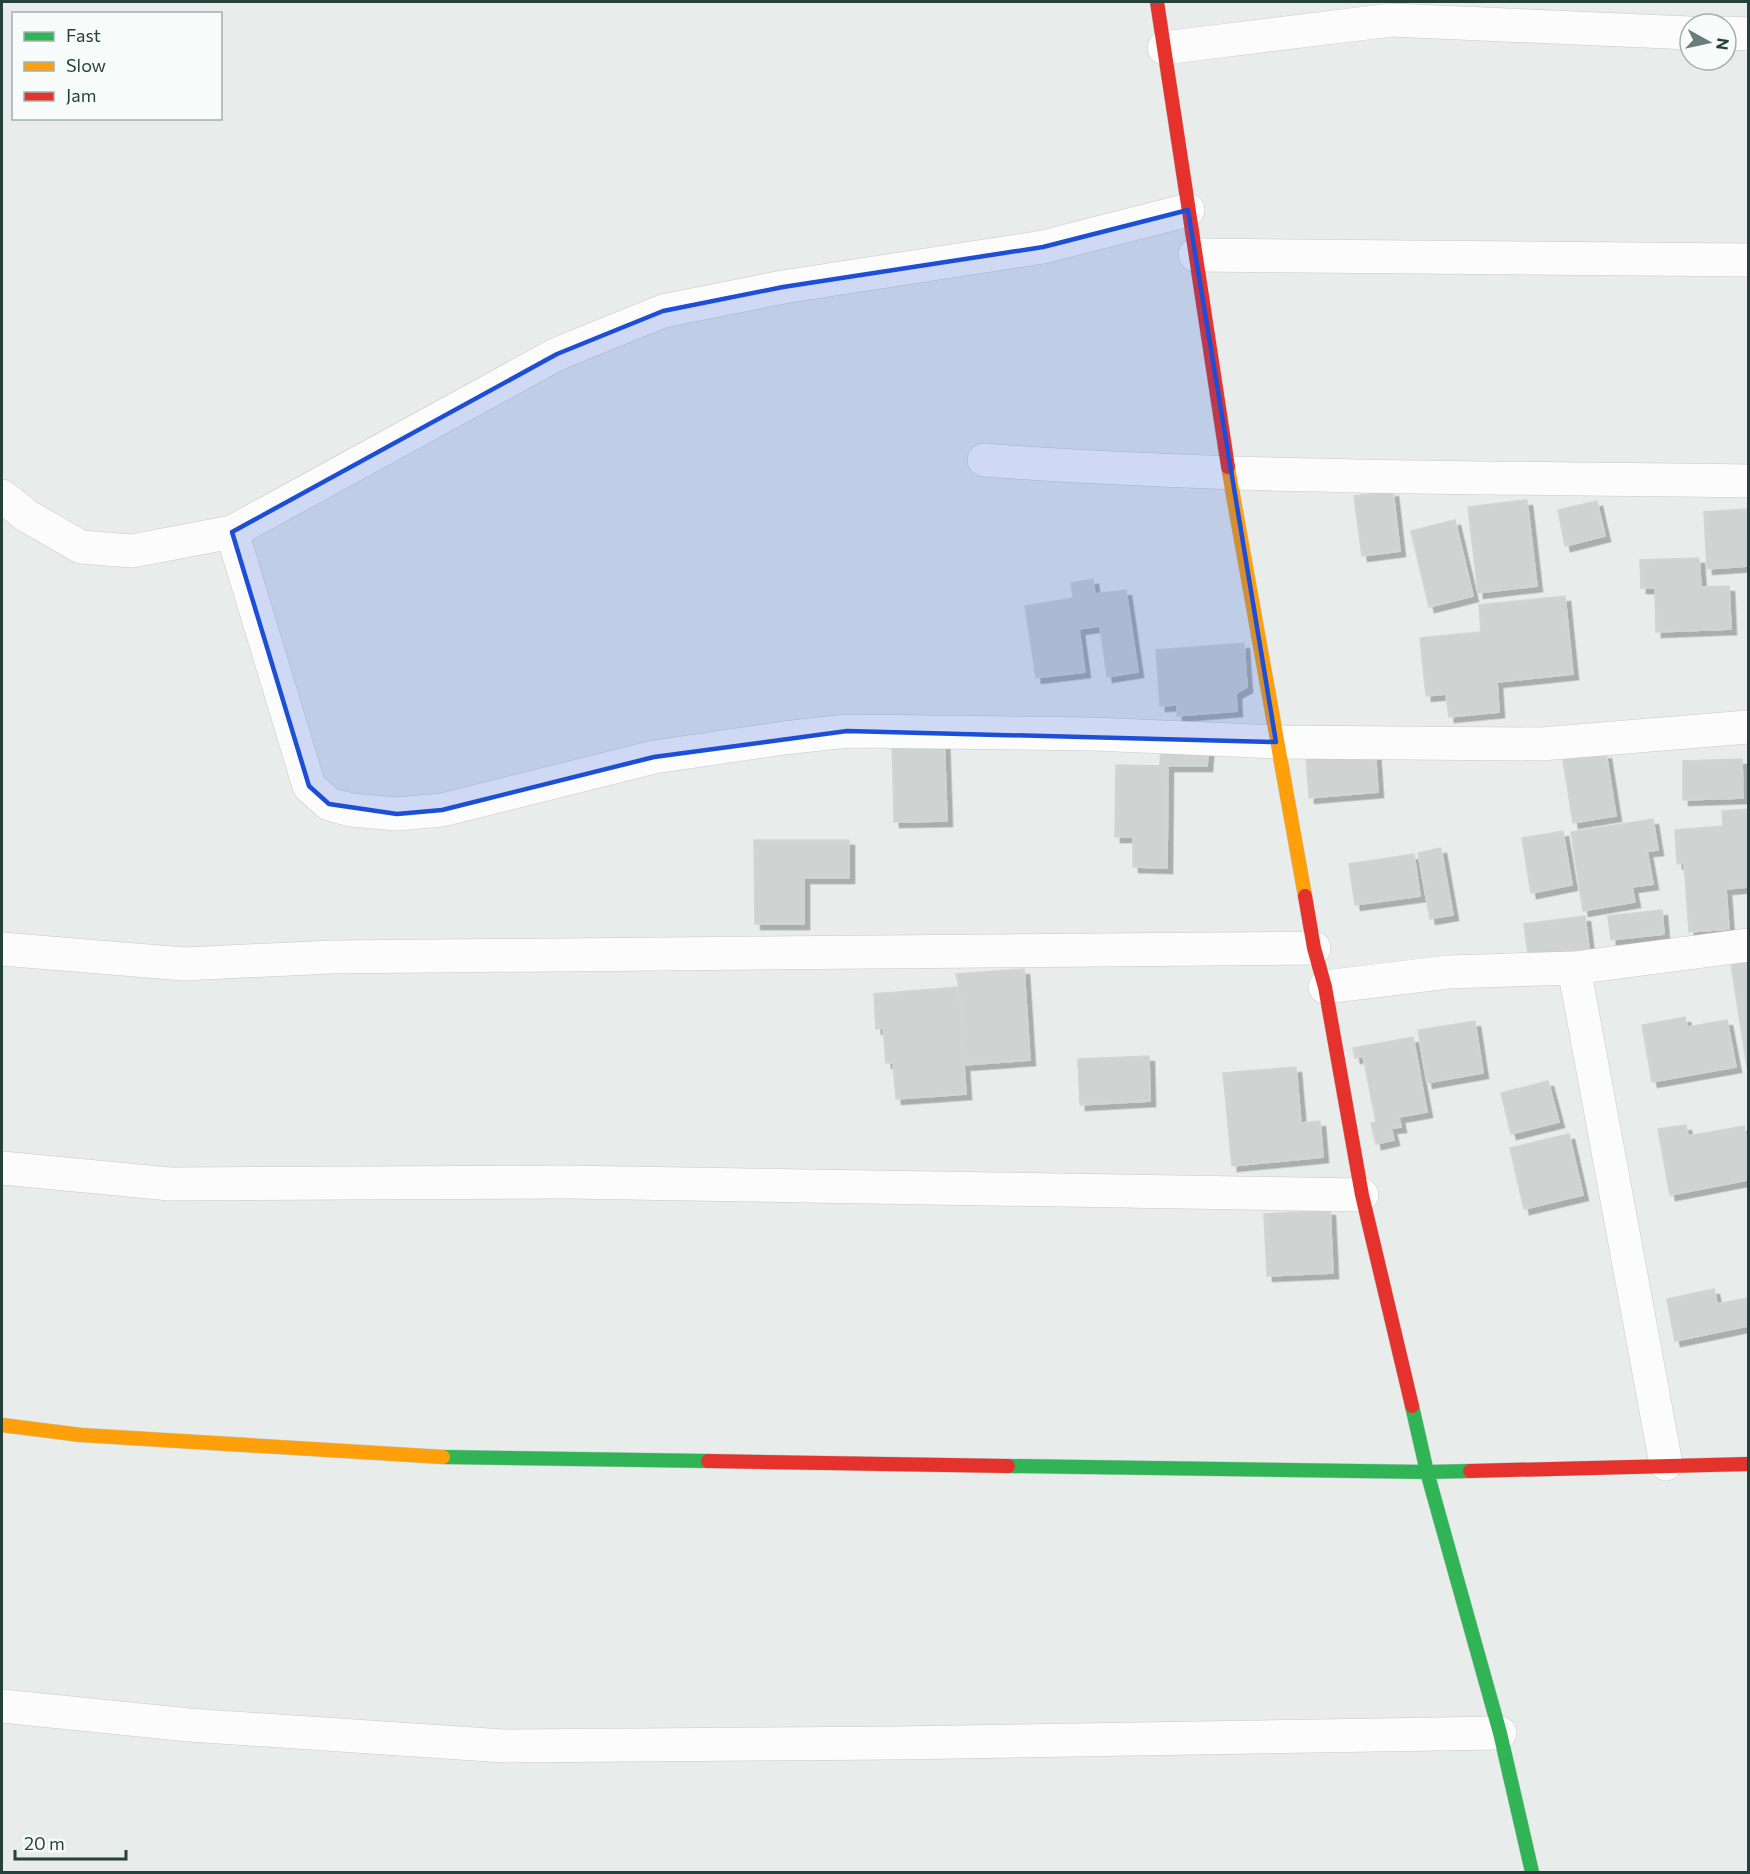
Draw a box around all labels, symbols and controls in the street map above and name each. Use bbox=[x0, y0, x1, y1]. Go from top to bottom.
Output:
legend bbox=[12, 12, 222, 120]
north arrow bbox=[1678, 12, 1738, 72]
text: Fast bbox=[66, 24, 101, 46]
text: N bbox=[1713, 37, 1734, 51]
text: Slow bbox=[66, 54, 106, 76]
text: Jam bbox=[66, 84, 96, 106]
scale bar bbox=[15, 1823, 126, 1861]
text: 20 m bbox=[24, 1832, 65, 1854]

